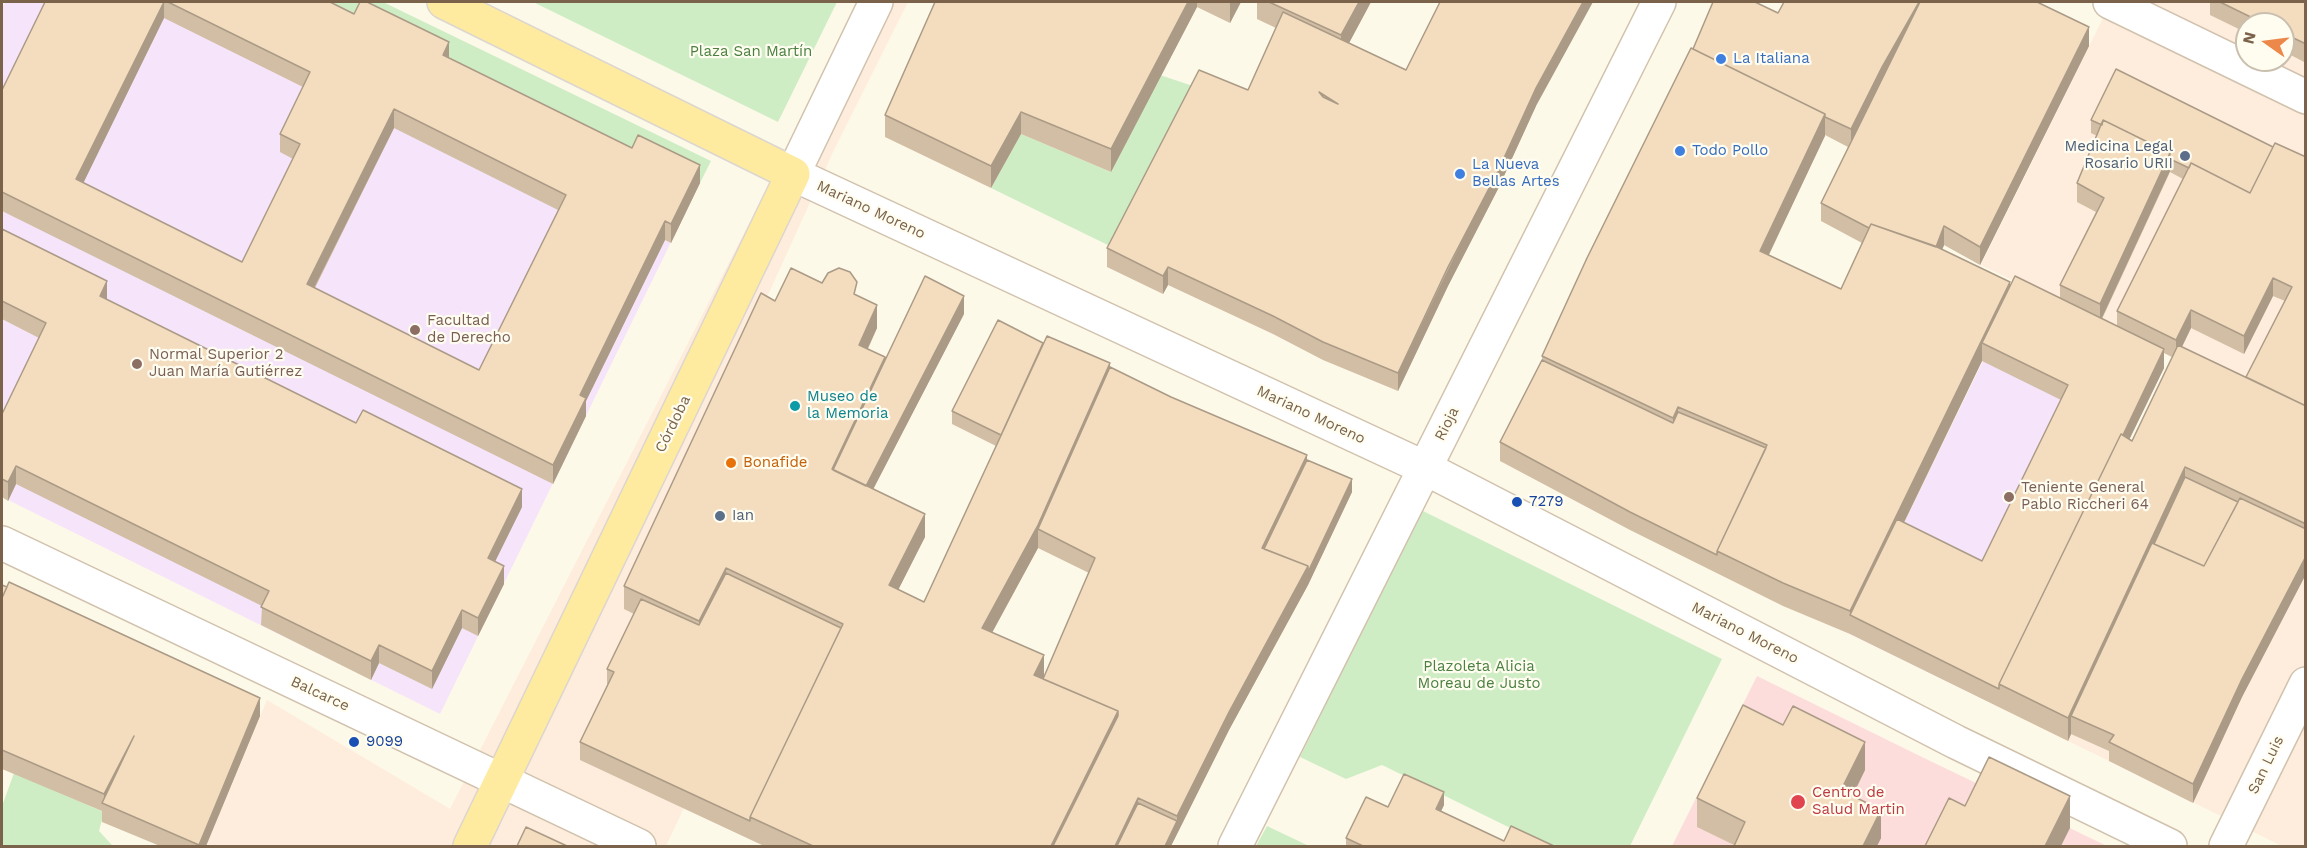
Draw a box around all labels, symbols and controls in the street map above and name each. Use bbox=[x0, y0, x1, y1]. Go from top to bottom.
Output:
north arrow bbox=[2235, 12, 2295, 72]
text: N bbox=[2238, 30, 2260, 46]
park label: Plaza San Martín bbox=[690, 43, 812, 61]
place label: La Italiana bbox=[1733, 50, 1810, 68]
marker: La Italiana bbox=[1714, 52, 1728, 66]
place label: Medicina Legal Rosario URII bbox=[2065, 138, 2173, 173]
place label: Todo Pollo bbox=[1692, 142, 1768, 160]
marker: Todo Pollo bbox=[1673, 144, 1687, 158]
marker: Medicina Legal Rosario URII bbox=[2178, 149, 2192, 163]
place label: La Nueva Bellas Artes bbox=[1472, 156, 1560, 191]
marker: La Nueva Bellas Artes bbox=[1453, 167, 1467, 181]
street label: Mariano Moreno bbox=[814, 177, 928, 243]
place label: Facultad de Derecho bbox=[427, 312, 511, 347]
marker: Facultad de Derecho bbox=[408, 323, 422, 337]
place label: Normal Superior 2 Juan María Gutiérrez bbox=[149, 346, 302, 381]
marker: Normal Superior 2 Juan María Gutiérrez bbox=[130, 357, 144, 371]
street label: Mariano Moreno bbox=[1254, 382, 1368, 448]
place label: Museo de la Memoria bbox=[807, 388, 888, 423]
street label: Córdoba bbox=[651, 392, 695, 456]
marker: Museo de la Memoria bbox=[788, 399, 802, 413]
street label: Rioja bbox=[1431, 404, 1463, 444]
place label: Bonafide bbox=[743, 454, 807, 472]
marker: Bonafide bbox=[724, 456, 738, 470]
place label: Teniente General Pablo Riccheri 64 bbox=[2021, 479, 2149, 514]
marker: Teniente General Pablo Riccheri 64 bbox=[2002, 490, 2016, 504]
place label: 7279 bbox=[1529, 493, 1564, 511]
marker: 7279 bbox=[1510, 495, 1524, 509]
place label: Ian bbox=[732, 507, 754, 525]
marker: Ian bbox=[713, 509, 727, 523]
street label: Mariano Moreno bbox=[1688, 598, 1802, 668]
park label: Plazoleta Alicia Moreau de Justo bbox=[1417, 658, 1541, 693]
street label: Balcarce bbox=[288, 673, 352, 715]
place label: 9099 bbox=[366, 733, 403, 751]
street label: San Luis bbox=[2244, 733, 2288, 797]
marker: 9099 bbox=[347, 735, 361, 749]
place label: Centro de Salud Martin bbox=[1812, 784, 1905, 819]
marker: Centro de Salud Martin bbox=[1789, 793, 1807, 811]

